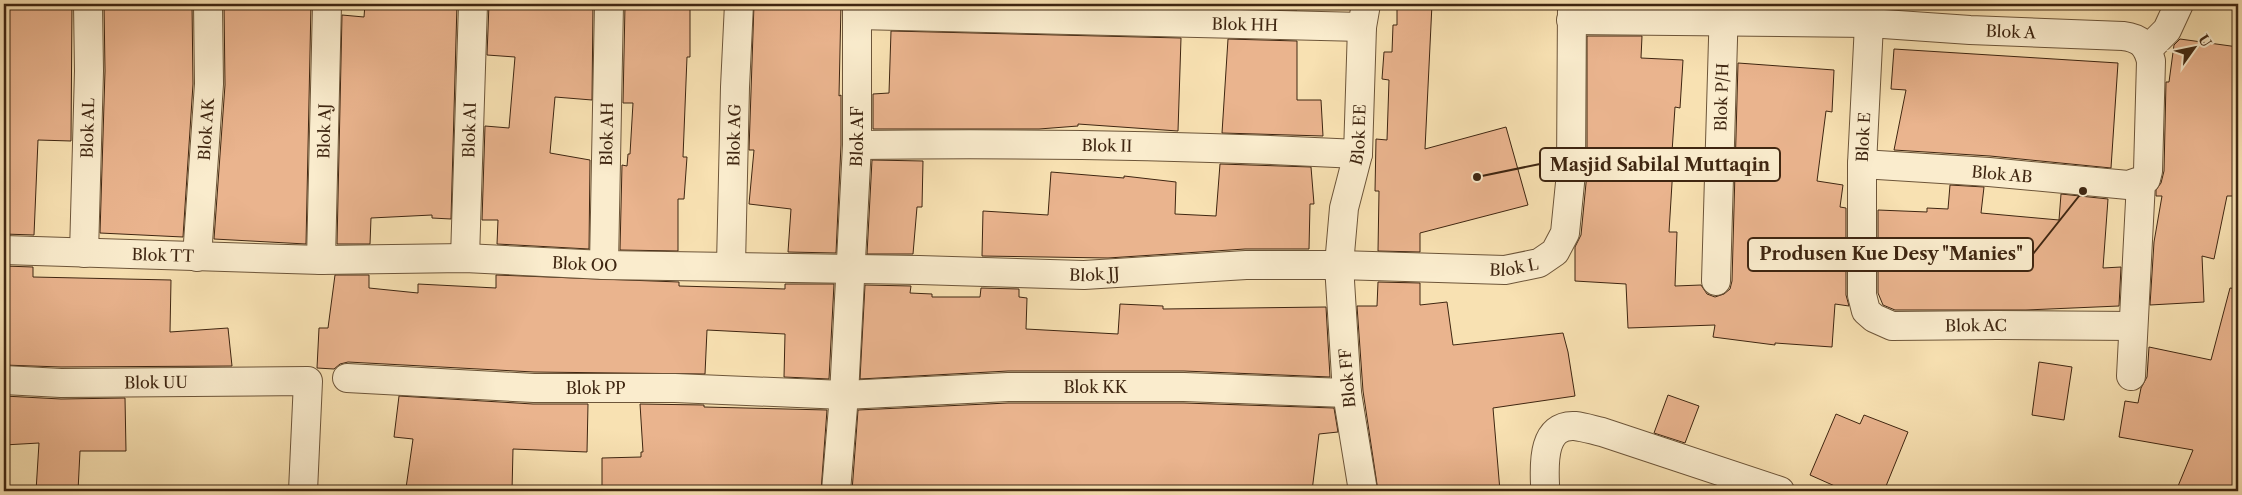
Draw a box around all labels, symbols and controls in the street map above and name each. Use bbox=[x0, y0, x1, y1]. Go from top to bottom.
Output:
street label: Blok HH bbox=[1212, 13, 1278, 35]
street label: Blok A bbox=[1985, 21, 2037, 43]
north arrow bbox=[2170, 22, 2220, 72]
text: U bbox=[2194, 31, 2216, 51]
street label: Blok P/H bbox=[1710, 63, 1732, 132]
street label: Blok AL bbox=[77, 97, 98, 159]
street label: Blok AK bbox=[194, 97, 218, 161]
street label: Blok AI bbox=[458, 102, 480, 158]
street label: Blok AH bbox=[596, 102, 617, 166]
street label: Blok AJ bbox=[313, 103, 335, 159]
street label: Blok AG bbox=[723, 103, 745, 166]
street label: Blok EE bbox=[1346, 104, 1370, 167]
street label: Blok AF bbox=[846, 106, 867, 167]
street label: Blok E bbox=[1852, 112, 1874, 162]
street label: Blok II bbox=[1081, 135, 1133, 156]
callout: Masjid Sabilal Muttaqin bbox=[1540, 148, 1780, 181]
text: Masjid Sabilal Muttaqin bbox=[1550, 154, 1771, 176]
street label: Blok AB bbox=[1971, 161, 2033, 187]
callout: Produsen Kue Desy "Manies" bbox=[1748, 238, 2033, 271]
text: Produsen Kue Desy "Manies" bbox=[1759, 243, 2023, 265]
street label: Blok TT bbox=[131, 244, 194, 266]
street label: Blok OO bbox=[551, 252, 618, 275]
street label: Blok L bbox=[1489, 253, 1541, 280]
street label: Blok JJ bbox=[1069, 263, 1121, 285]
street label: Blok AC bbox=[1945, 315, 2007, 335]
street label: Blok FF bbox=[1334, 347, 1360, 409]
street label: Blok UU bbox=[124, 372, 188, 392]
street label: Blok KK bbox=[1064, 377, 1128, 397]
street label: Blok PP bbox=[566, 378, 626, 398]

